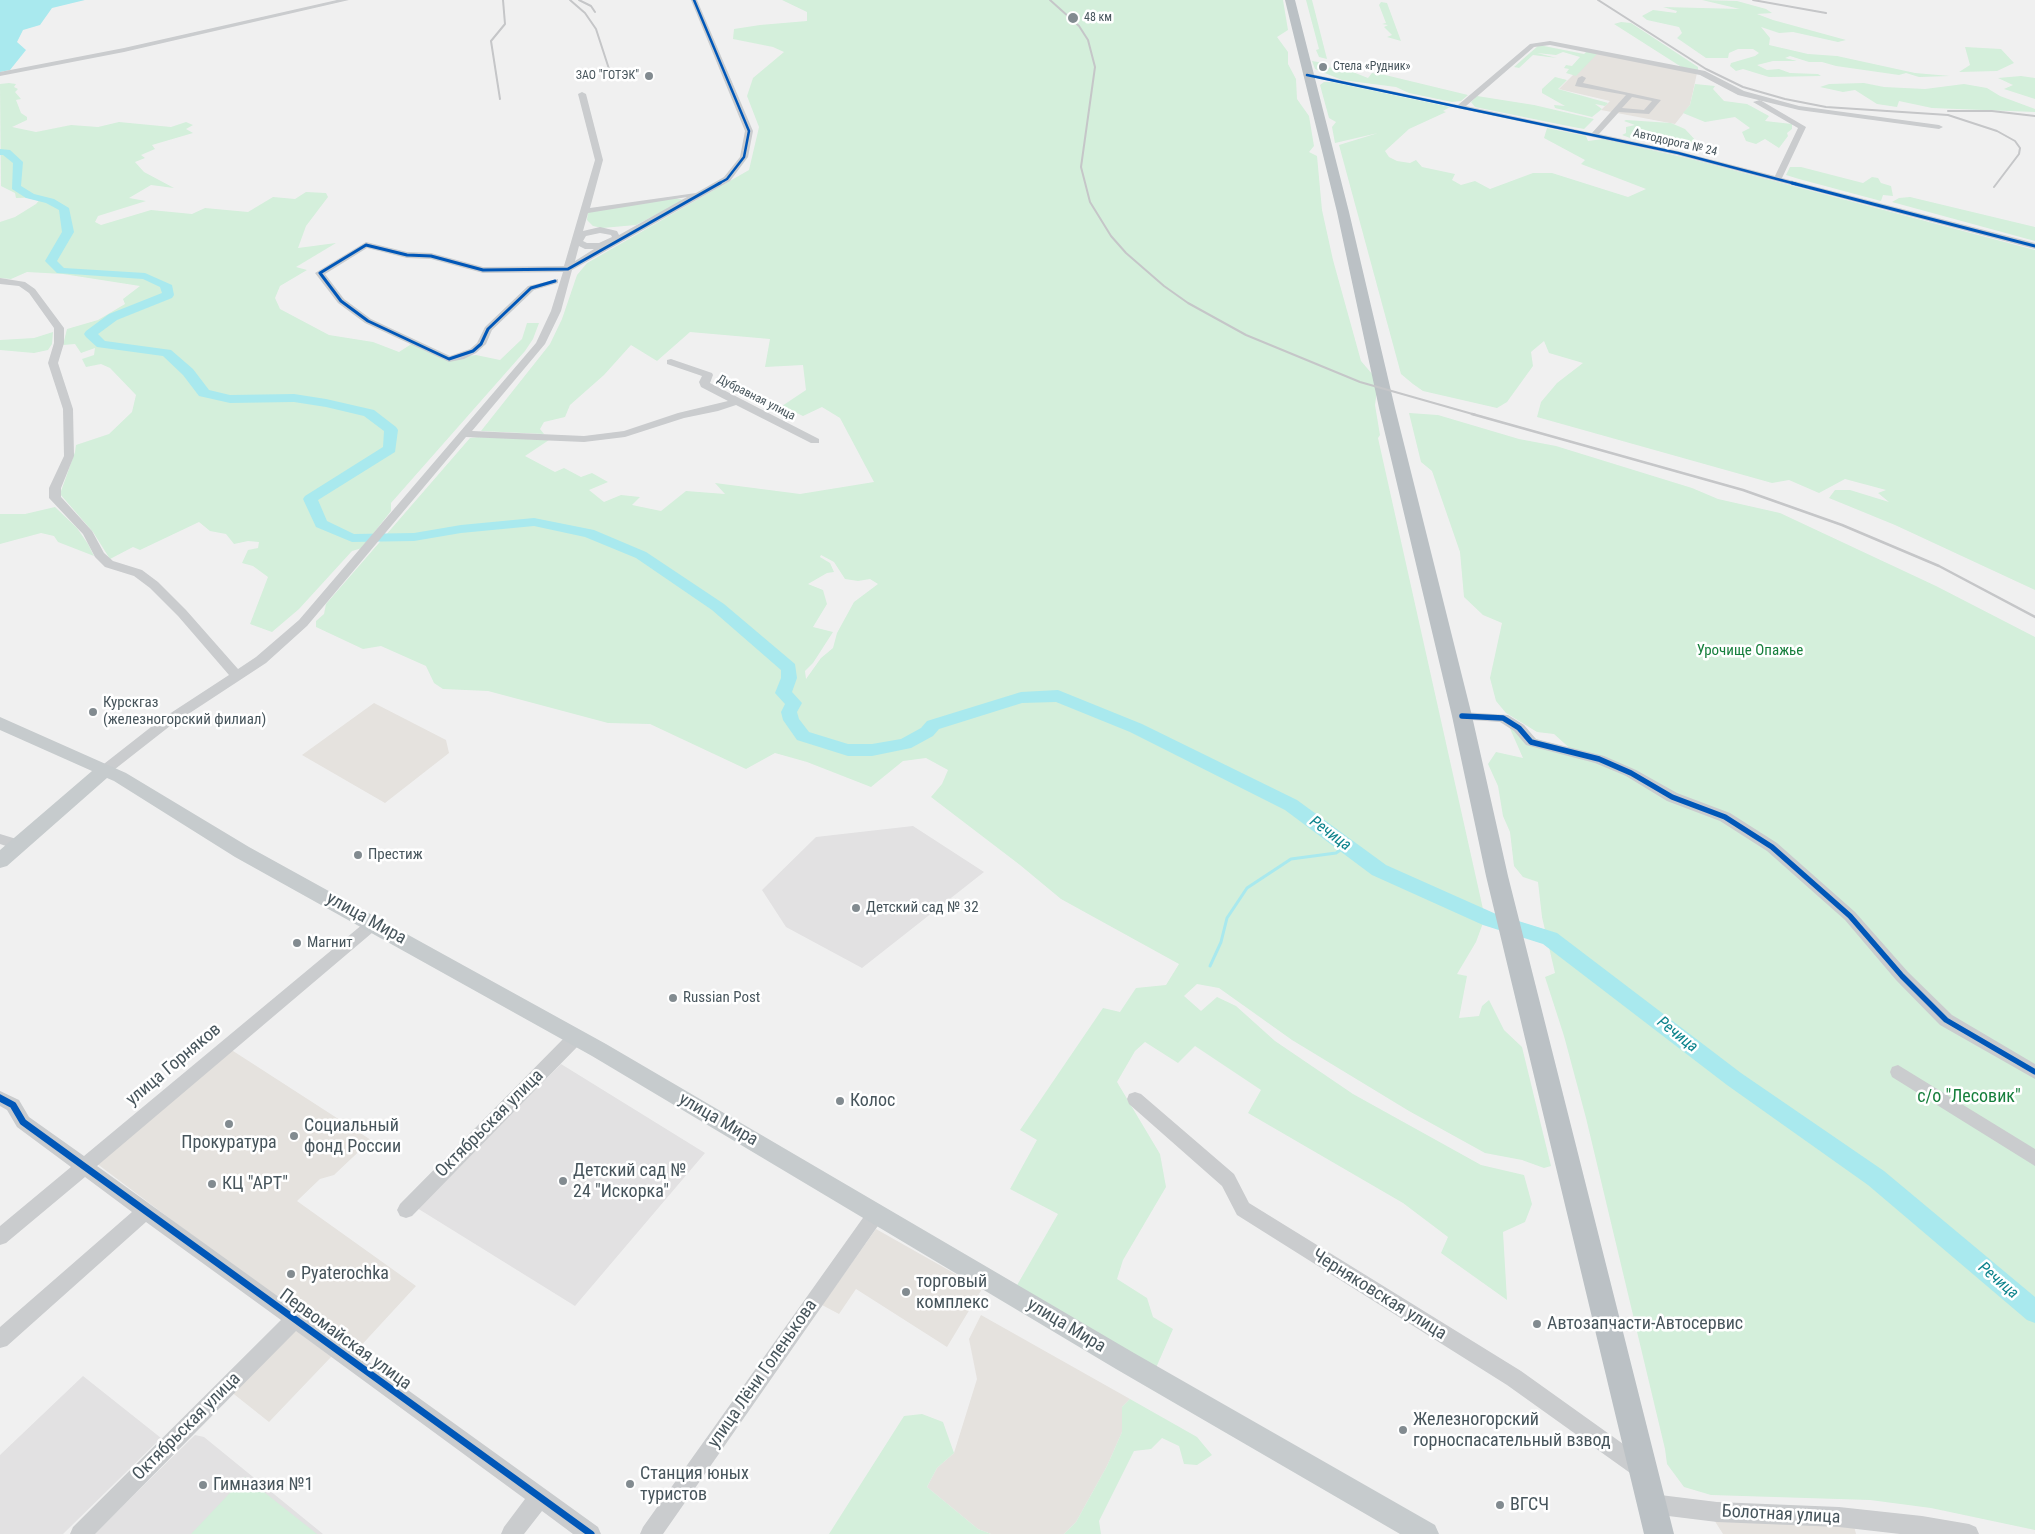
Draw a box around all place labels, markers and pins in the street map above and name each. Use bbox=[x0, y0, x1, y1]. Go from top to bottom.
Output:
marker: 48 км bbox=[1066, 11, 1080, 25]
place label: 48 км bbox=[1084, 11, 1112, 25]
place label: Стела «Рудник» bbox=[1333, 60, 1411, 74]
marker: Стела «Рудник» bbox=[1317, 61, 1329, 73]
place label: ЗАО "ГОТЭК" bbox=[576, 69, 639, 83]
marker: ЗАО "ГОТЭК" bbox=[643, 70, 655, 82]
place label: Курскгаз (железногорский филиал) bbox=[103, 694, 266, 729]
marker: Курскгаз (железногорский филиал) bbox=[87, 706, 99, 718]
place label: Престиж bbox=[368, 846, 423, 864]
marker: Престиж bbox=[352, 849, 364, 861]
place label: Детский сад № 32 bbox=[866, 899, 979, 917]
marker: Детский сад № 32 bbox=[850, 902, 862, 914]
place label: Магнит bbox=[307, 934, 353, 952]
marker: Магнит bbox=[291, 937, 303, 949]
place label: Russian Post bbox=[683, 989, 760, 1007]
marker: Russian Post bbox=[667, 992, 679, 1004]
place label: Колос bbox=[850, 1090, 895, 1112]
marker: Колос bbox=[834, 1095, 846, 1107]
place label: Социальный фонд России bbox=[304, 1115, 401, 1158]
marker: Прокуратура bbox=[223, 1118, 235, 1130]
marker: Социальный фонд России bbox=[288, 1130, 300, 1142]
place label: Прокуратура bbox=[181, 1132, 277, 1154]
place label: Детский сад № 24 "Искорка" bbox=[573, 1160, 686, 1202]
place label: КЦ "АРТ" bbox=[222, 1173, 288, 1195]
marker: Детский сад № 24 "Искорка" bbox=[557, 1175, 569, 1187]
marker: КЦ "АРТ" bbox=[206, 1178, 218, 1190]
place label: Pyaterochka bbox=[301, 1263, 389, 1285]
marker: Pyaterochka bbox=[285, 1268, 297, 1280]
place label: торговый комплекс bbox=[916, 1271, 989, 1314]
marker: торговый комплекс bbox=[900, 1286, 912, 1298]
place label: Автозапчасти-Автосервис bbox=[1547, 1313, 1743, 1335]
marker: Автозапчасти-Автосервис bbox=[1531, 1318, 1543, 1330]
place label: Железногорский горноспасательный взвод bbox=[1413, 1409, 1611, 1452]
marker: Железногорский горноспасательный взвод bbox=[1397, 1424, 1409, 1436]
place label: Станция юных туристов bbox=[640, 1463, 749, 1506]
place label: Гимназия №1 bbox=[213, 1474, 313, 1496]
marker: Станция юных туристов bbox=[624, 1478, 636, 1490]
marker: Гимназия №1 bbox=[197, 1479, 209, 1491]
place label: ВГСЧ bbox=[1510, 1494, 1549, 1516]
marker: ВГСЧ bbox=[1494, 1499, 1506, 1511]

